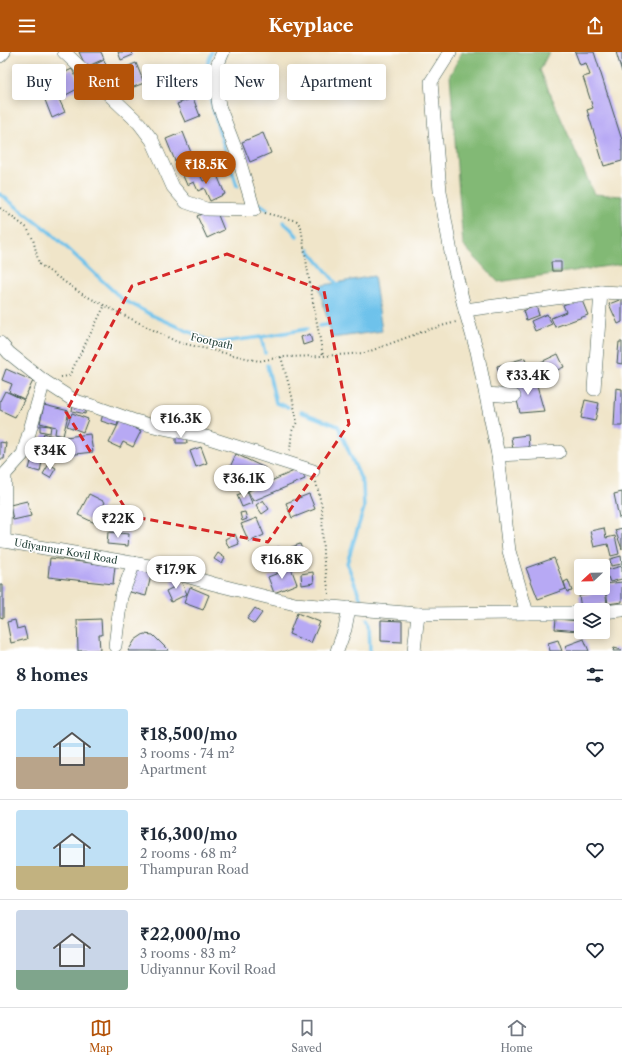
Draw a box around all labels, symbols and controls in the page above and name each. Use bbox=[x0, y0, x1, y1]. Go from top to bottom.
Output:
icon: menu bbox=[16, 15, 38, 37]
text: Keyplace bbox=[269, 15, 353, 37]
icon: share bbox=[584, 15, 606, 37]
chip: Buy bbox=[12, 64, 66, 100]
chip: Rent bbox=[74, 64, 134, 100]
chip: Filters bbox=[142, 64, 212, 100]
chip: New bbox=[220, 64, 279, 100]
chip: Apartment bbox=[287, 64, 386, 100]
pin: ₹18.5K bbox=[173, 151, 239, 185]
text: ₹18.5K bbox=[185, 156, 227, 172]
street label: Footpath bbox=[189, 330, 235, 353]
pin: ₹33.4K bbox=[495, 362, 561, 396]
text: ₹33.4K bbox=[506, 367, 550, 383]
pin: ₹16.3K bbox=[148, 405, 214, 439]
text: ₹16.3K bbox=[160, 410, 202, 426]
pin: ₹34K bbox=[26, 437, 74, 471]
text: ₹34K bbox=[34, 442, 66, 458]
pin: ₹36.1K bbox=[211, 465, 277, 499]
text: ₹36.1K bbox=[223, 470, 265, 486]
pin: ₹22K bbox=[94, 505, 142, 539]
text: ₹22K bbox=[101, 510, 135, 526]
street label: Udiyannur Kovil Road bbox=[13, 536, 119, 567]
pin: ₹16.8K bbox=[249, 546, 315, 580]
text: ₹16.8K bbox=[260, 551, 304, 567]
pin: ₹17.9K bbox=[143, 556, 209, 590]
north arrow bbox=[574, 559, 610, 595]
map controls bbox=[574, 559, 610, 639]
text: ₹17.9K bbox=[156, 561, 196, 577]
button: layers bbox=[574, 603, 610, 639]
icon: filters bbox=[584, 664, 606, 686]
text: 8 homes bbox=[16, 665, 88, 685]
text: ₹18,500/mo bbox=[140, 724, 237, 744]
icon: home bbox=[48, 725, 96, 773]
icon: heart bbox=[584, 738, 606, 760]
text: 3 rooms · 74 m² bbox=[140, 745, 235, 761]
text: Apartment bbox=[140, 761, 207, 777]
text: ₹16,300/mo bbox=[140, 824, 237, 844]
icon: home bbox=[48, 826, 96, 874]
icon: heart bbox=[584, 839, 606, 861]
text: 2 rooms · 68 m² bbox=[140, 845, 237, 861]
text: Thampuran Road bbox=[140, 861, 249, 877]
text: ₹22,000/mo bbox=[140, 924, 241, 944]
icon: home bbox=[48, 926, 96, 974]
icon: heart bbox=[584, 939, 606, 961]
text: 3 rooms · 83 m² bbox=[140, 945, 236, 961]
text: Udiyannur Kovil Road bbox=[140, 961, 276, 977]
tab: Map bbox=[89, 1017, 113, 1055]
tab: Saved bbox=[291, 1017, 322, 1055]
tab: Home bbox=[500, 1017, 533, 1055]

